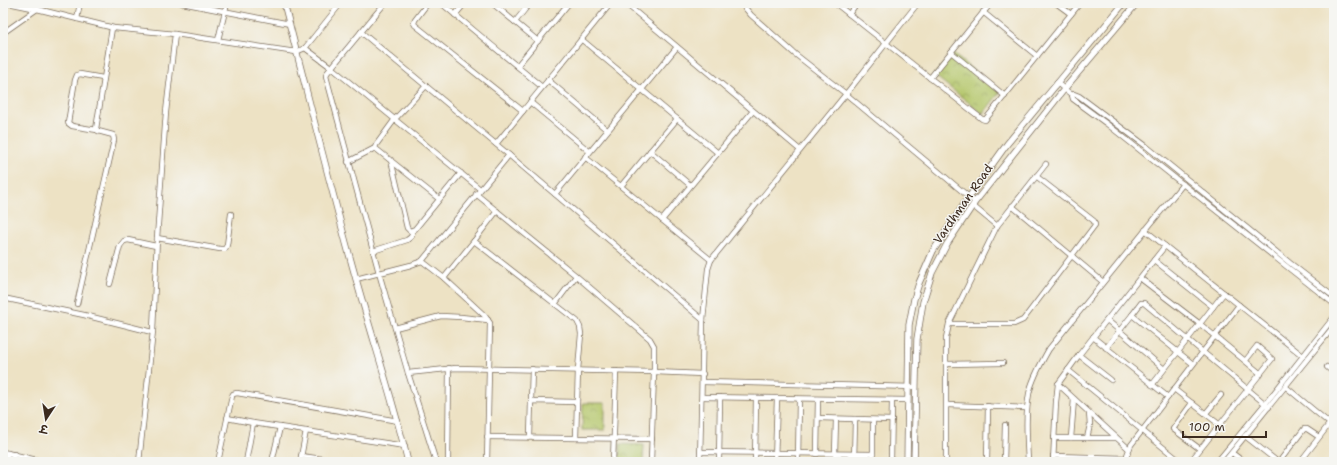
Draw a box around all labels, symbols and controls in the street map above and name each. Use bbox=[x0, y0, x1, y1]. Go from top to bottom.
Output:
street label: Vardhman Road bbox=[930, 161, 997, 247]
north arrow bbox=[26, 399, 66, 439]
scale bar bbox=[1183, 413, 1266, 439]
text: 100 m bbox=[1189, 419, 1225, 435]
text: उ bbox=[37, 420, 50, 437]

